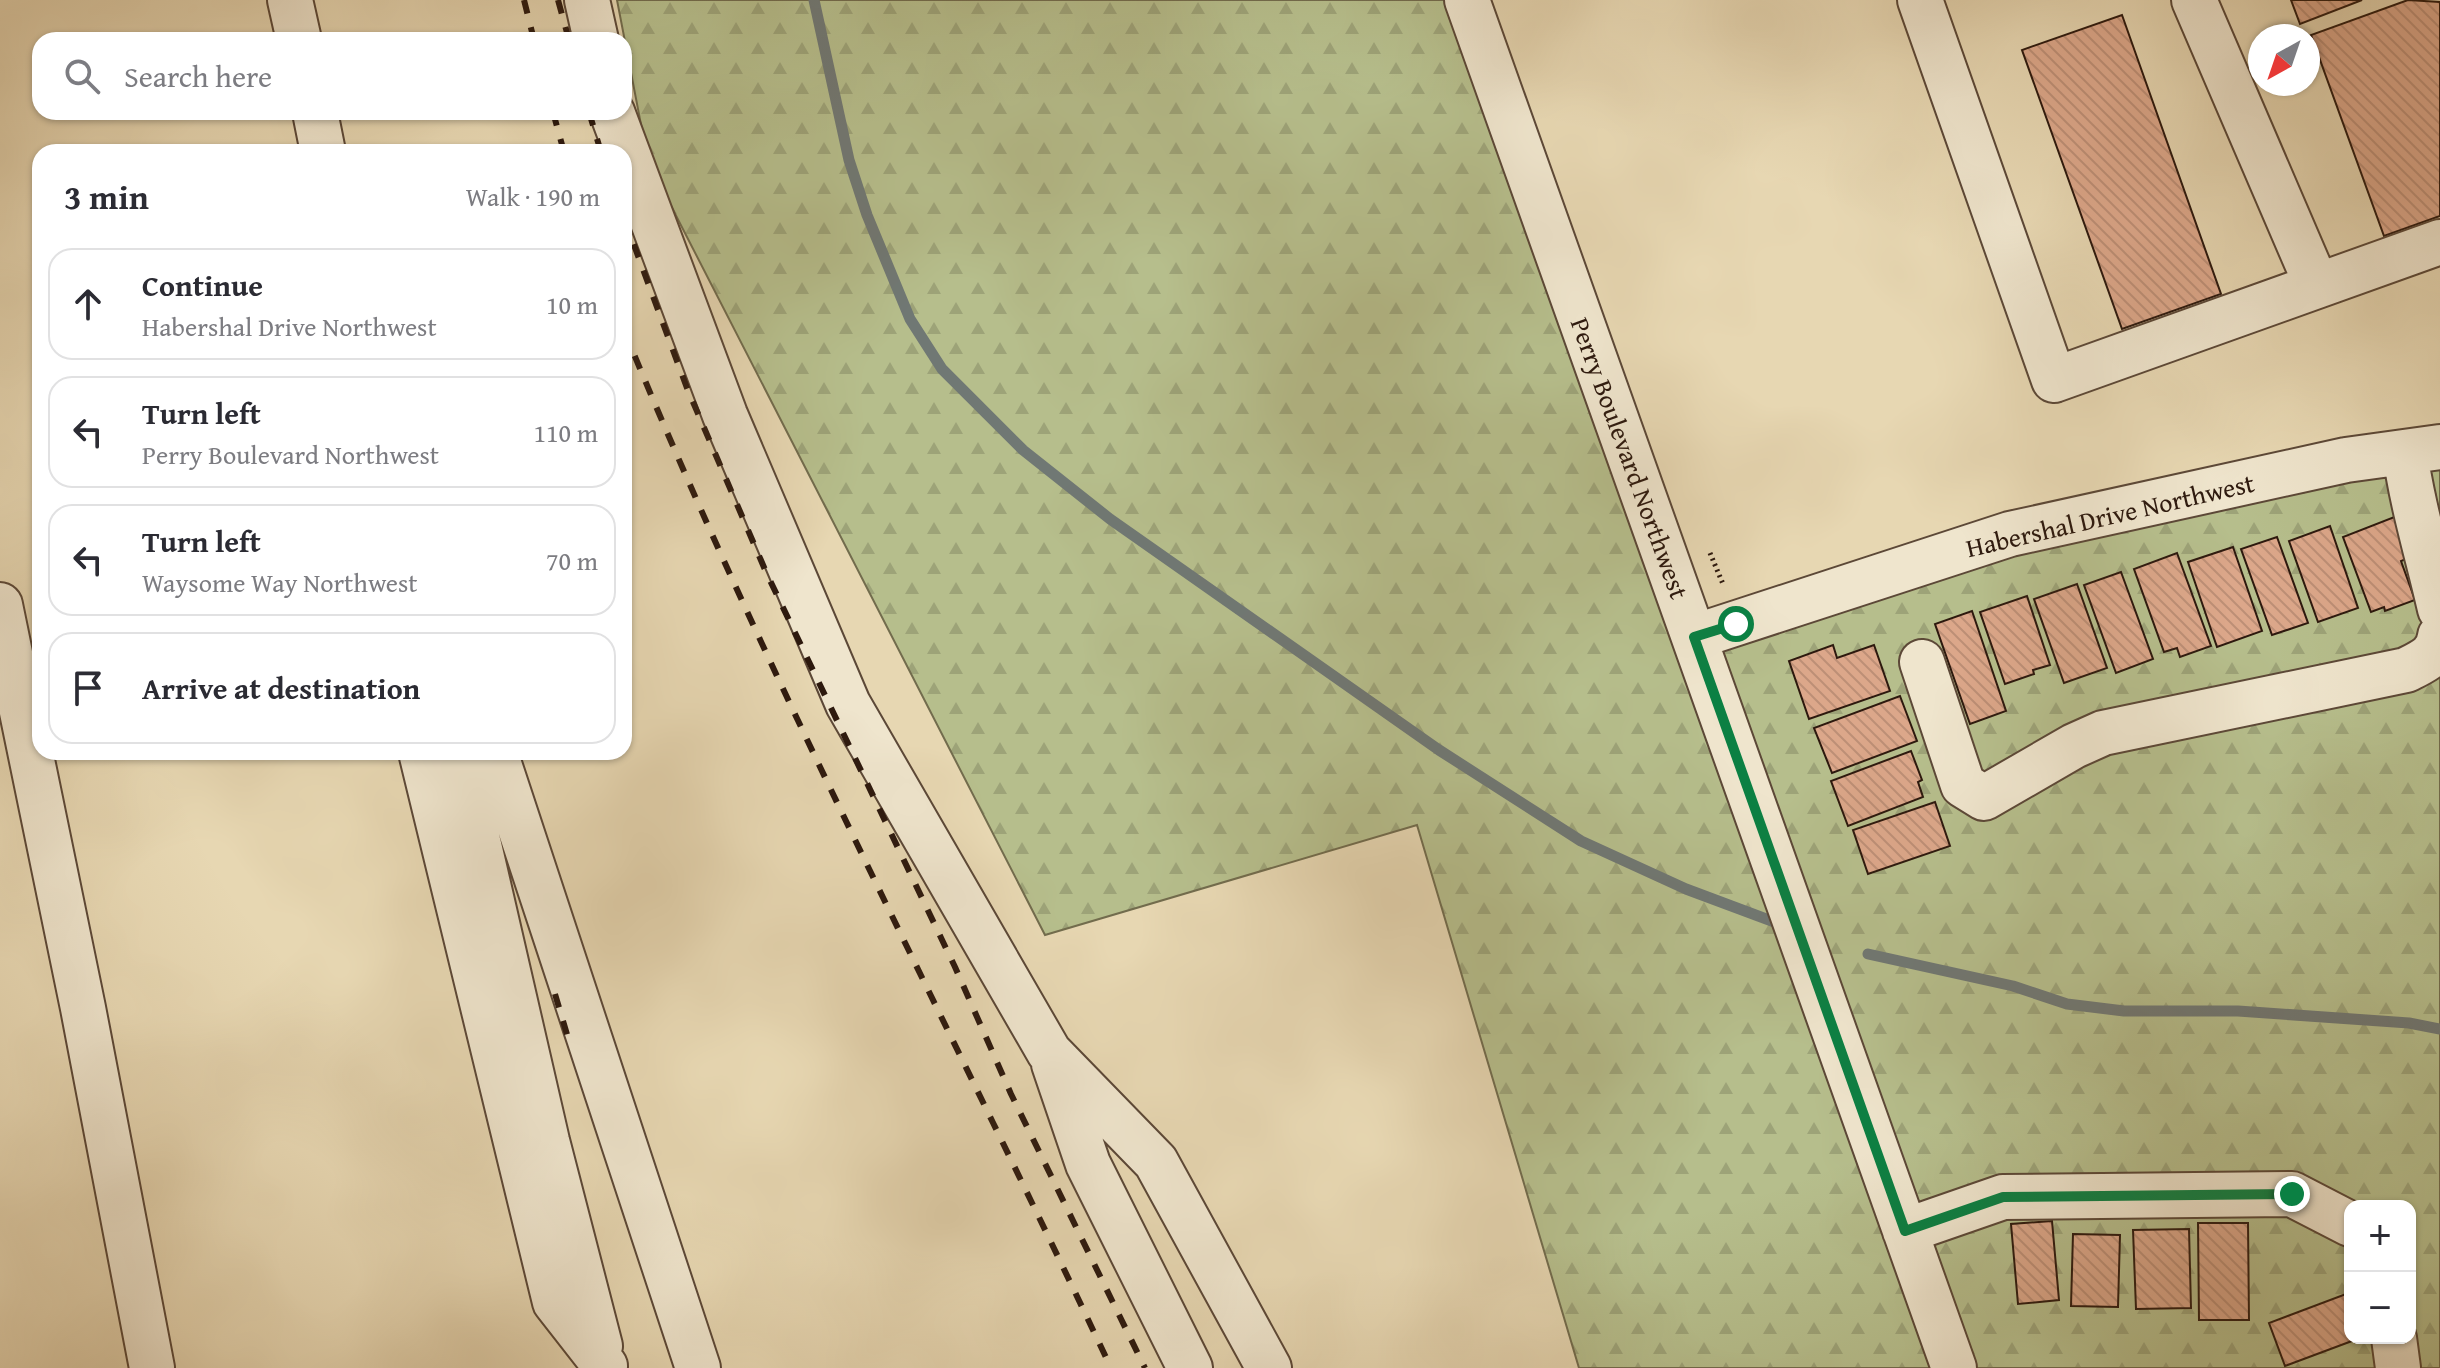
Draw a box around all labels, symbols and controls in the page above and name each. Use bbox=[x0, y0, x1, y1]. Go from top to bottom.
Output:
north arrow bbox=[2248, 24, 2320, 96]
search box bbox=[32, 32, 632, 120]
icon: search bbox=[60, 54, 104, 98]
text: Search here bbox=[124, 54, 272, 98]
text: 3 min bbox=[64, 172, 149, 221]
text: Walk · 190 m bbox=[466, 177, 600, 216]
text: Continue bbox=[142, 263, 263, 307]
icon: ahead bbox=[66, 282, 110, 326]
text: 10 m bbox=[546, 285, 598, 324]
text: Habershal Drive Northwest bbox=[142, 307, 437, 346]
street label: Perry Boulevard Northwest bbox=[1561, 312, 1699, 604]
text: Turn left bbox=[142, 391, 261, 435]
icon: left bbox=[66, 410, 110, 454]
text: 110 m bbox=[533, 413, 598, 452]
text: Perry Boulevard Northwest bbox=[142, 435, 439, 474]
street label: Habershal Drive Northwest bbox=[1962, 463, 2258, 567]
text: Turn left bbox=[142, 519, 261, 563]
icon: left bbox=[66, 538, 110, 582]
text: 70 m bbox=[546, 541, 598, 580]
text: Waysome Way Northwest bbox=[142, 563, 418, 602]
route start bbox=[1718, 606, 1754, 642]
icon: arrive bbox=[66, 666, 110, 710]
text: Arrive at destination bbox=[142, 666, 420, 710]
route end bbox=[2274, 1176, 2310, 1212]
map controls bbox=[2344, 1200, 2416, 1344]
button: + bbox=[2344, 1200, 2416, 1272]
button: − bbox=[2344, 1272, 2416, 1344]

